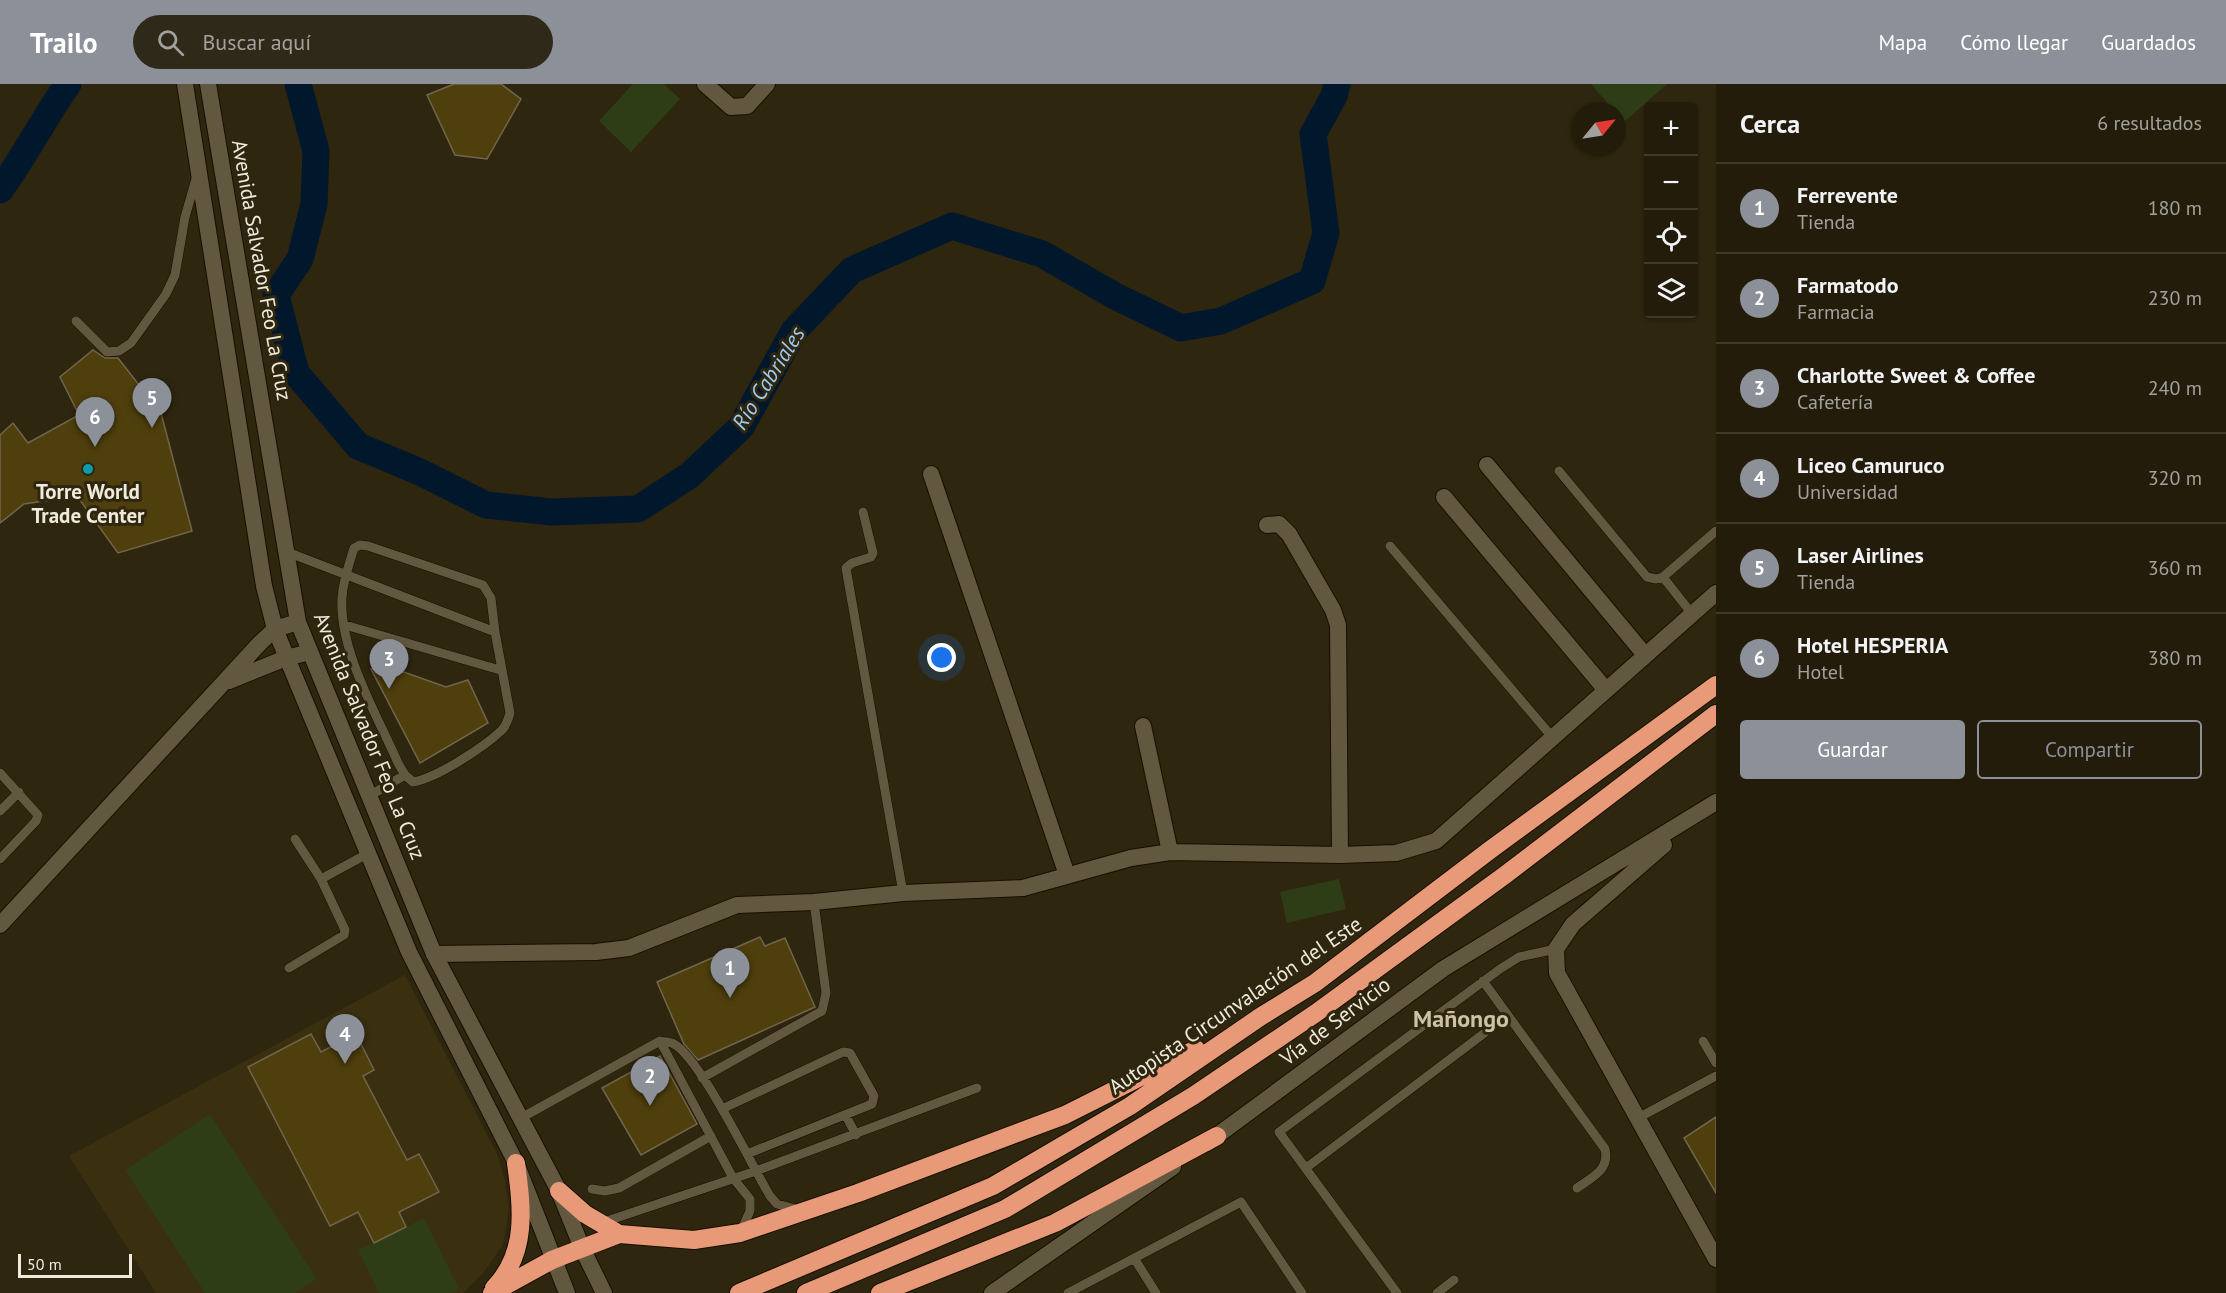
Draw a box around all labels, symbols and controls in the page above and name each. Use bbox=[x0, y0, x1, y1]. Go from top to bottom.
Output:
search box bbox=[133, 15, 553, 69]
text: Trailo bbox=[30, 24, 97, 61]
icon: search bbox=[154, 26, 187, 59]
text: Buscar aquí bbox=[202, 28, 311, 56]
text: Mapa bbox=[1878, 29, 1927, 56]
text: Cómo llegar bbox=[1960, 29, 2068, 56]
text: Guardados bbox=[2101, 29, 2196, 56]
north arrow bbox=[1572, 102, 1626, 156]
map controls bbox=[1644, 102, 1698, 318]
button: + bbox=[1644, 102, 1698, 156]
text: Cerca bbox=[1740, 107, 1800, 140]
text: 6 resultados bbox=[2097, 110, 2202, 136]
street label: Avenida Salvador Feo La Cruz bbox=[226, 138, 298, 402]
button: − bbox=[1644, 156, 1698, 210]
text: Ferrevente bbox=[1797, 181, 1898, 209]
text: 1 bbox=[1754, 195, 1765, 221]
text: 180 m bbox=[2148, 195, 2202, 221]
text: Tienda bbox=[1797, 209, 1855, 235]
button: locate bbox=[1644, 210, 1698, 264]
button: layers bbox=[1644, 264, 1698, 318]
text: Farmatodo bbox=[1797, 271, 1899, 299]
text: 2 bbox=[1754, 285, 1765, 311]
text: 230 m bbox=[2148, 285, 2202, 311]
text: Farmacia bbox=[1797, 299, 1875, 325]
water label: Río Cabriales bbox=[725, 321, 811, 435]
text: Charlotte Sweet & Coffee bbox=[1797, 361, 2035, 389]
text: 3 bbox=[1754, 375, 1765, 401]
text: 240 m bbox=[2148, 375, 2202, 401]
pin: 5 bbox=[132, 378, 172, 428]
text: Cafetería bbox=[1797, 389, 1873, 415]
pin: 6 bbox=[76, 398, 115, 447]
text: Liceo Camuruco bbox=[1797, 451, 1945, 479]
marker: Torre World Trade Center bbox=[81, 462, 95, 476]
text: 4 bbox=[1754, 465, 1765, 491]
text: 320 m bbox=[2148, 465, 2202, 491]
place label: Torre World Trade Center bbox=[32, 478, 145, 529]
text: Universidad bbox=[1797, 479, 1898, 505]
text: Laser Airlines bbox=[1797, 541, 1924, 569]
text: 5 bbox=[1754, 555, 1765, 581]
text: 360 m bbox=[2148, 555, 2202, 581]
text: Tienda bbox=[1797, 569, 1855, 595]
street label: Avenida Salvador Feo La Cruz bbox=[308, 608, 432, 864]
text: Hotel HESPERIA bbox=[1797, 631, 1948, 659]
pin: 3 bbox=[370, 640, 408, 689]
your location bbox=[927, 643, 956, 672]
text: 6 bbox=[1754, 645, 1765, 671]
text: 380 m bbox=[2148, 645, 2202, 671]
text: Hotel bbox=[1797, 659, 1844, 685]
button: Guardar bbox=[1740, 720, 1965, 779]
button: Compartir bbox=[1977, 720, 2202, 779]
street label: Autopista Circunvalación del Este bbox=[1103, 910, 1367, 1100]
pin: 1 bbox=[710, 948, 750, 998]
street label: Vía de Servicio bbox=[1274, 971, 1396, 1072]
district label: Mañongo bbox=[1413, 1003, 1509, 1034]
pin: 4 bbox=[326, 1014, 364, 1064]
pin: 2 bbox=[630, 1056, 670, 1106]
scale bar bbox=[18, 1251, 132, 1278]
text: 50 m bbox=[27, 1254, 62, 1274]

